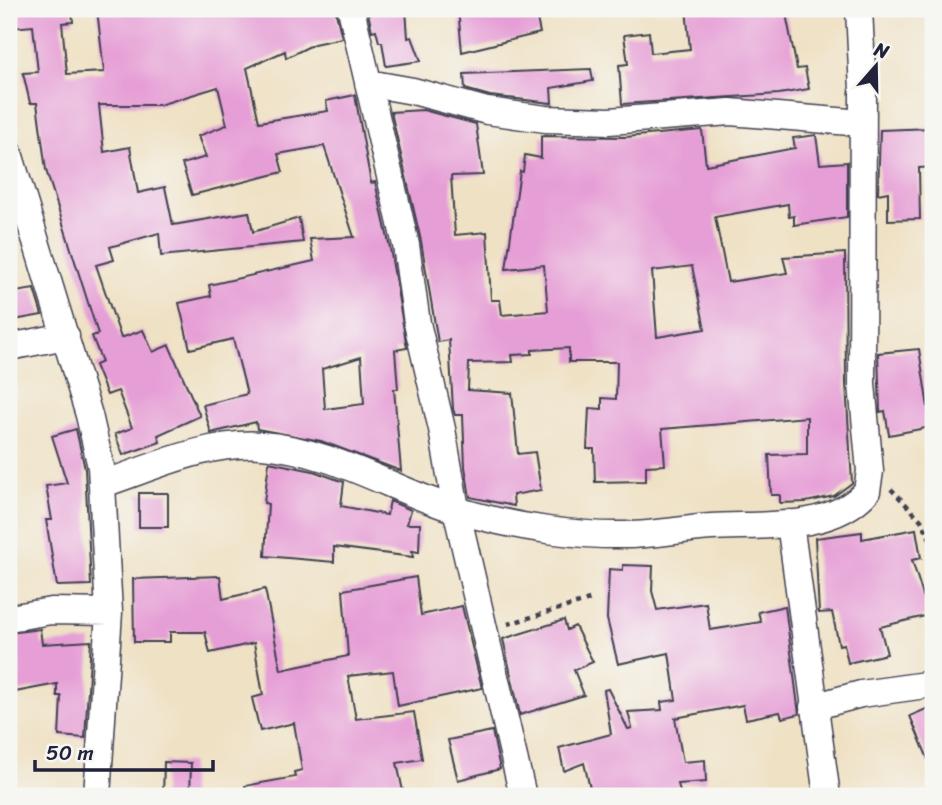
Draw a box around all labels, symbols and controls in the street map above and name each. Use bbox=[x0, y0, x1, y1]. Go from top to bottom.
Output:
north arrow bbox=[841, 32, 911, 102]
text: N bbox=[869, 32, 894, 69]
scale bar bbox=[35, 728, 214, 772]
text: 50 m bbox=[46, 734, 94, 772]

